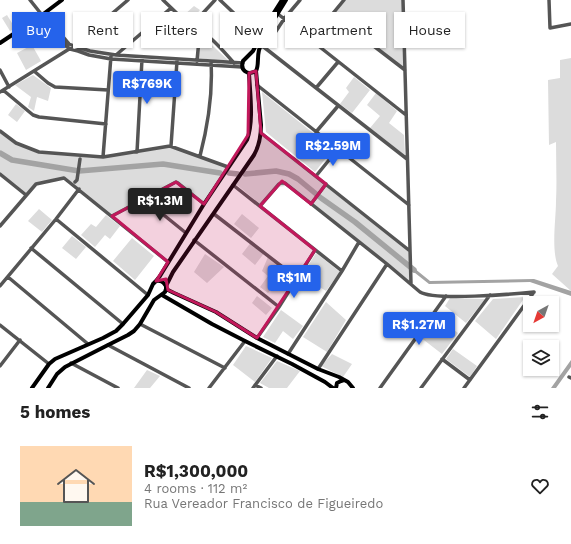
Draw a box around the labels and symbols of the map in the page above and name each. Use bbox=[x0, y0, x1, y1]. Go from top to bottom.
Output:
pin: R$769K bbox=[114, 71, 180, 105]
pin: R$2.59M bbox=[296, 133, 370, 167]
pin: R$1.3M bbox=[127, 188, 193, 222]
pin: R$1M bbox=[270, 265, 318, 299]
north arrow bbox=[523, 296, 559, 332]
pin: R$1.27M bbox=[382, 312, 456, 346]

